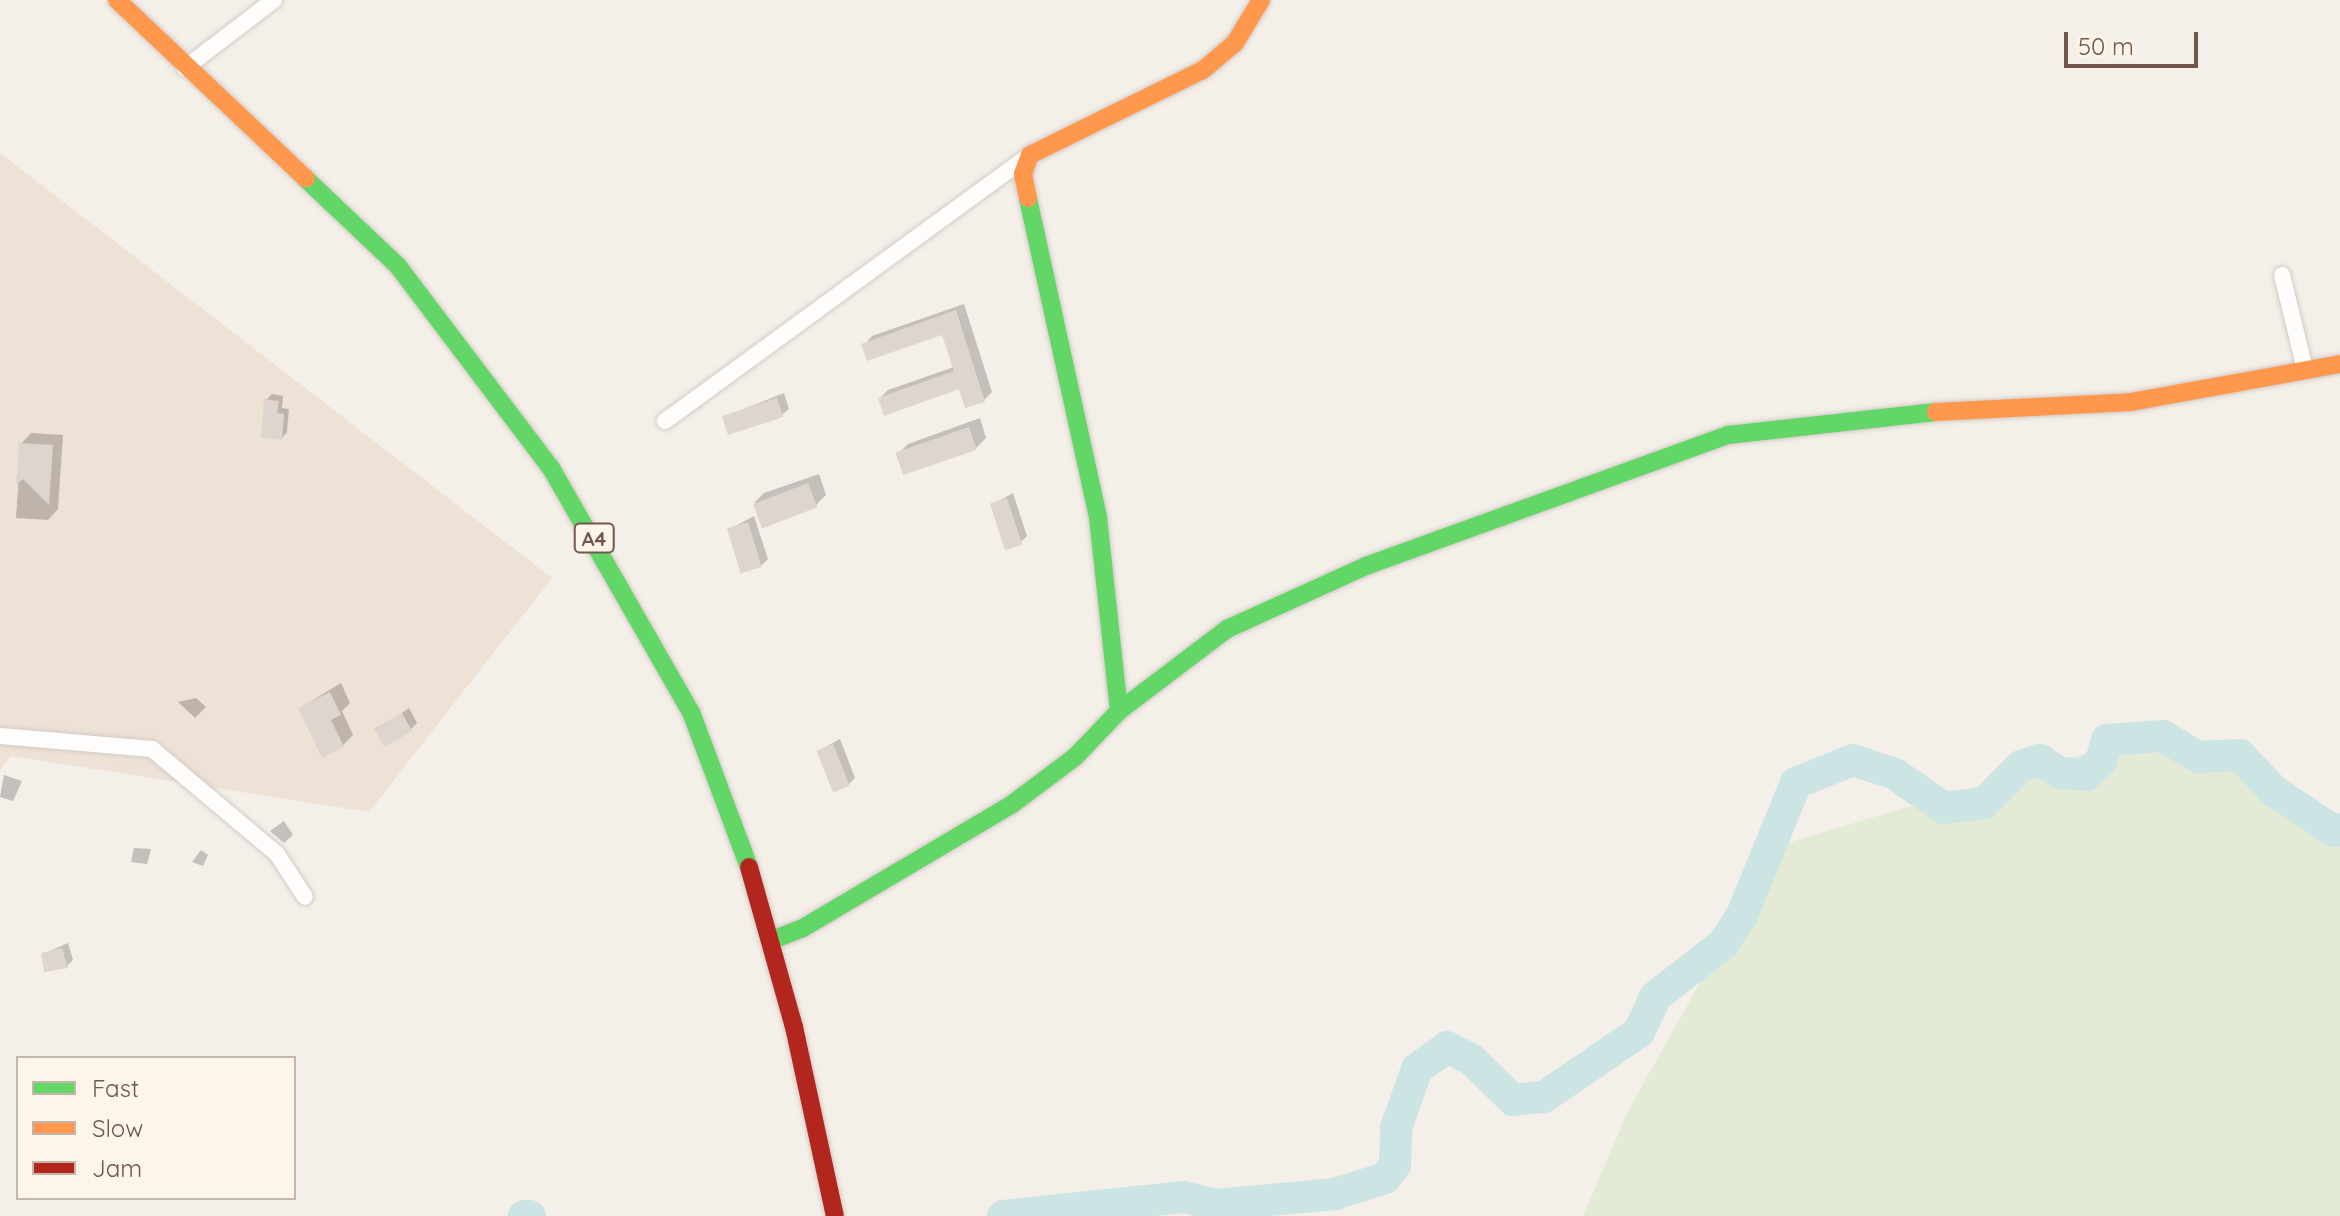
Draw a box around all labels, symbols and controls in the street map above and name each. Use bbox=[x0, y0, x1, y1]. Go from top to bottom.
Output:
scale bar bbox=[2068, 16, 2202, 66]
text: 50 m bbox=[2078, 31, 2134, 61]
road number: A4 bbox=[572, 522, 616, 554]
legend bbox=[16, 1056, 296, 1200]
text: Fast bbox=[92, 1073, 139, 1103]
text: Slow bbox=[92, 1113, 143, 1143]
text: Jam bbox=[92, 1153, 142, 1183]

